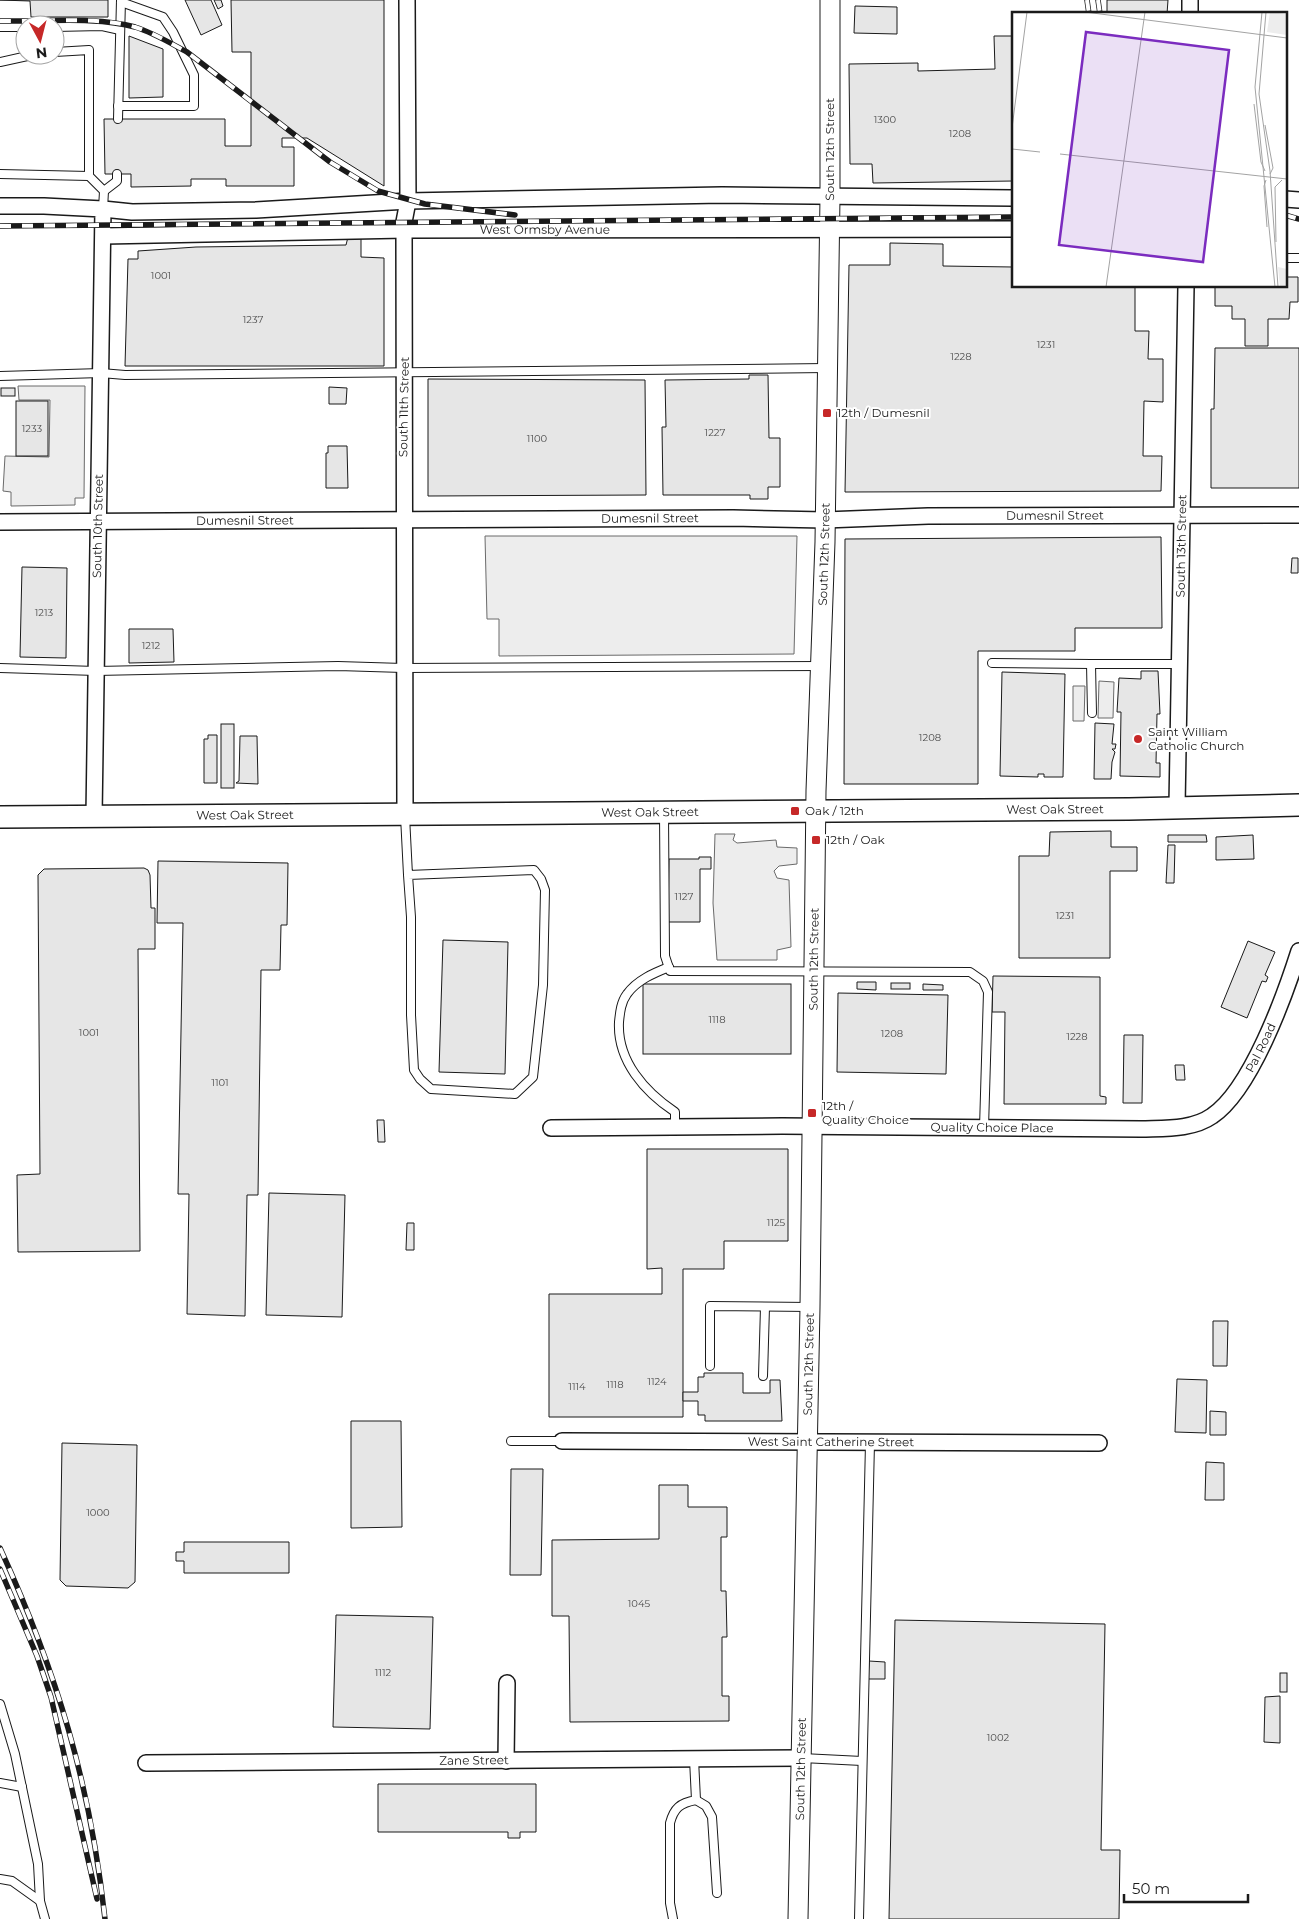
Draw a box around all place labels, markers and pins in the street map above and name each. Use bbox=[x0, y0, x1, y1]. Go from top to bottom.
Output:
place label: 12th / Dumesnil bbox=[837, 405, 930, 420]
marker: 12th / Dumesnil bbox=[821, 407, 833, 419]
place label: Saint William Catholic Church bbox=[1148, 724, 1244, 753]
marker: Saint William Catholic Church bbox=[1132, 733, 1144, 745]
place label: Oak / 12th bbox=[805, 803, 864, 818]
marker: Oak / 12th bbox=[789, 805, 801, 817]
place label: 12th / Oak bbox=[826, 832, 886, 847]
marker: 12th / Oak bbox=[810, 834, 822, 846]
place label: 12th / Quality Choice bbox=[822, 1098, 909, 1127]
marker: 12th / Quality Choice bbox=[806, 1107, 818, 1119]

